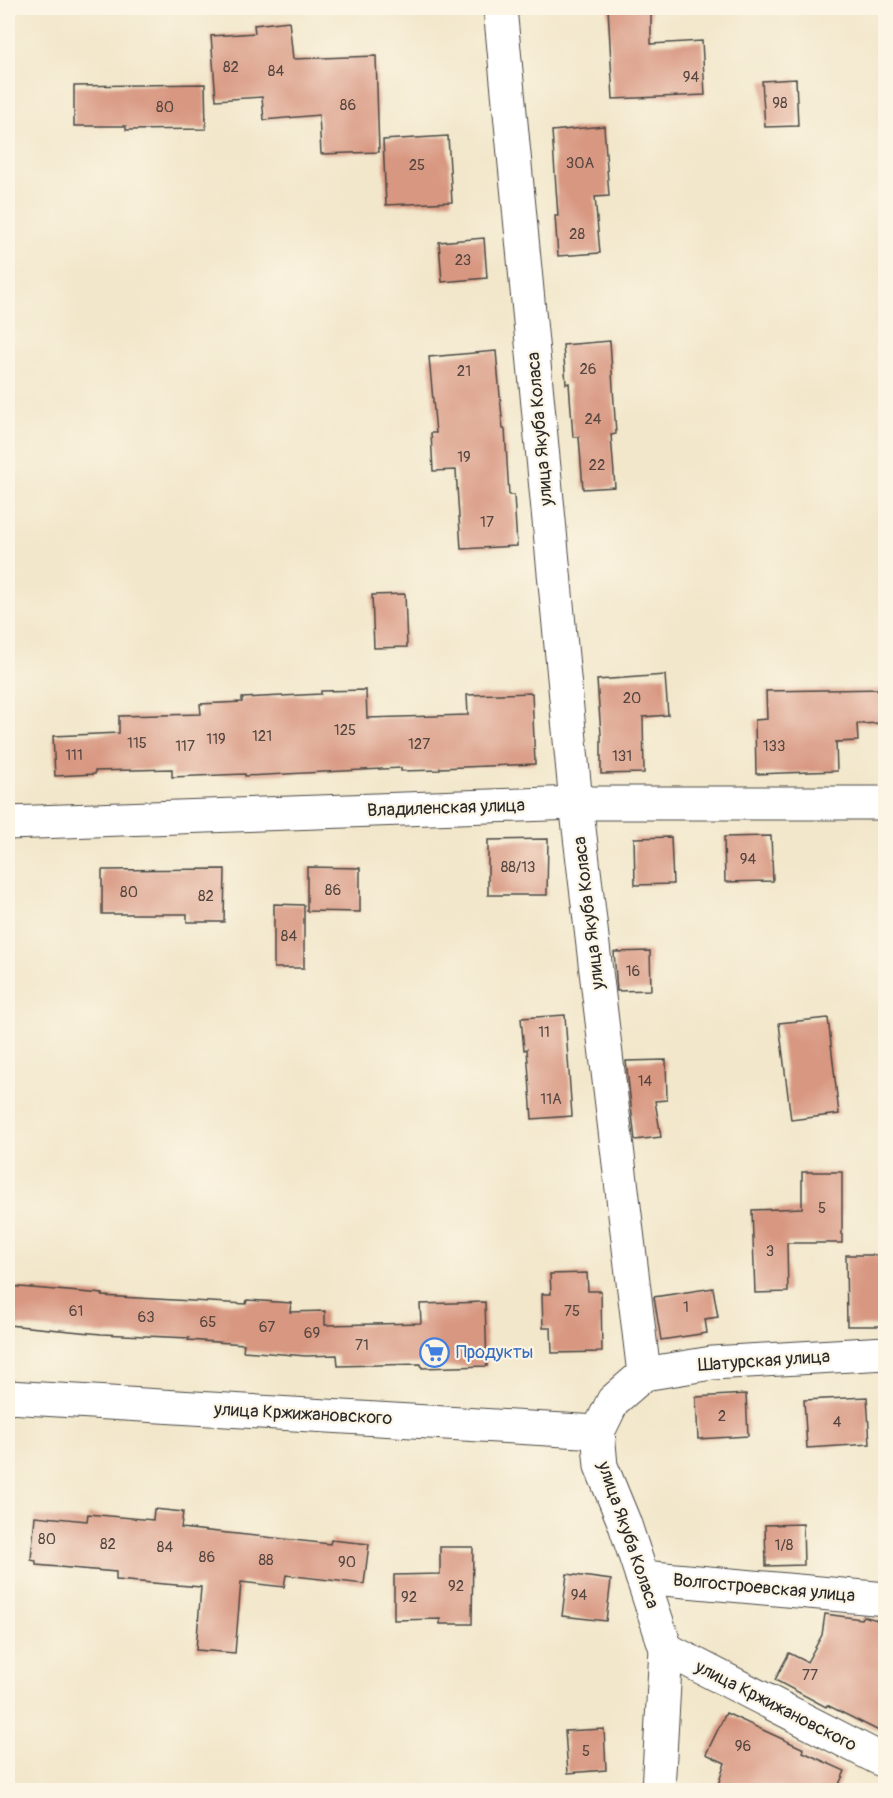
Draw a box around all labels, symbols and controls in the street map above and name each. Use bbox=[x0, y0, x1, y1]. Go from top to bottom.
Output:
house number: 82 bbox=[223, 58, 239, 77]
house number: 84 bbox=[268, 62, 284, 81]
house number: 94 bbox=[683, 68, 700, 87]
house number: 98 bbox=[772, 94, 788, 113]
house number: 86 bbox=[340, 96, 356, 115]
house number: 80 bbox=[156, 98, 174, 117]
house number: 30А bbox=[566, 154, 594, 173]
house number: 25 bbox=[409, 156, 425, 175]
house number: 28 bbox=[569, 225, 585, 244]
house number: 23 bbox=[455, 251, 471, 270]
street label: улица Якуба Коласа bbox=[522, 351, 558, 508]
house number: 26 bbox=[579, 360, 597, 379]
house number: 21 bbox=[457, 362, 471, 381]
house number: 24 bbox=[584, 410, 602, 429]
house number: 19 bbox=[457, 448, 471, 467]
house number: 22 bbox=[589, 456, 605, 475]
house number: 17 bbox=[480, 513, 494, 532]
house number: 20 bbox=[623, 689, 641, 708]
house number: 125 bbox=[334, 721, 356, 740]
house number: 121 bbox=[252, 727, 272, 746]
house number: 119 bbox=[206, 730, 226, 749]
house number: 115 bbox=[127, 734, 147, 753]
house number: 127 bbox=[408, 735, 430, 754]
house number: 117 bbox=[175, 737, 195, 756]
house number: 133 bbox=[763, 737, 785, 756]
house number: 111 bbox=[65, 746, 83, 765]
house number: 131 bbox=[612, 747, 632, 766]
street label: Владиленская улица bbox=[367, 794, 525, 822]
street label: улица Якуба Коласа bbox=[568, 835, 610, 992]
house number: 94 bbox=[740, 850, 757, 869]
house number: 88/13 bbox=[501, 858, 535, 877]
house number: 86 bbox=[325, 881, 341, 900]
house number: 80 bbox=[120, 883, 138, 902]
house number: 82 bbox=[198, 887, 214, 906]
house number: 84 bbox=[281, 927, 297, 946]
house number: 16 bbox=[626, 962, 640, 981]
house number: 11 bbox=[538, 1023, 550, 1042]
house number: 14 bbox=[638, 1072, 653, 1091]
house number: 11А bbox=[540, 1090, 562, 1109]
house number: 5 bbox=[818, 1199, 826, 1218]
house number: 3 bbox=[766, 1242, 774, 1261]
house number: 1 bbox=[683, 1298, 689, 1317]
house number: 61 bbox=[69, 1302, 83, 1321]
house number: 75 bbox=[564, 1302, 580, 1321]
house number: 63 bbox=[137, 1308, 155, 1327]
house number: 65 bbox=[200, 1313, 216, 1332]
house number: 67 bbox=[259, 1318, 275, 1337]
house number: 69 bbox=[304, 1324, 320, 1343]
house number: 71 bbox=[355, 1336, 369, 1355]
supermarket icon: Продукты bbox=[419, 1336, 451, 1368]
place label: Продукты bbox=[456, 1341, 533, 1364]
street label: Шатурская улица bbox=[697, 1345, 831, 1377]
street label: улица Кржижановского bbox=[212, 1398, 393, 1430]
house number: 2 bbox=[718, 1407, 726, 1426]
house number: 4 bbox=[833, 1413, 842, 1432]
street label: улица Якуба Коласа bbox=[592, 1457, 664, 1612]
house number: 80 bbox=[38, 1530, 56, 1549]
house number: 82 bbox=[100, 1535, 116, 1554]
house number: 1/8 bbox=[775, 1536, 794, 1555]
house number: 84 bbox=[157, 1538, 173, 1557]
house number: 86 bbox=[199, 1548, 215, 1567]
house number: 88 bbox=[258, 1551, 274, 1570]
house number: 90 bbox=[338, 1553, 356, 1572]
street label: Волгостроевская улица bbox=[672, 1569, 856, 1607]
house number: 92 bbox=[448, 1577, 464, 1596]
house number: 94 bbox=[571, 1586, 588, 1605]
house number: 92 bbox=[401, 1588, 417, 1607]
street label: улица Кржижановского bbox=[690, 1655, 861, 1757]
house number: 77 bbox=[802, 1666, 818, 1685]
house number: 96 bbox=[735, 1737, 751, 1756]
house number: 5 bbox=[582, 1742, 590, 1761]

